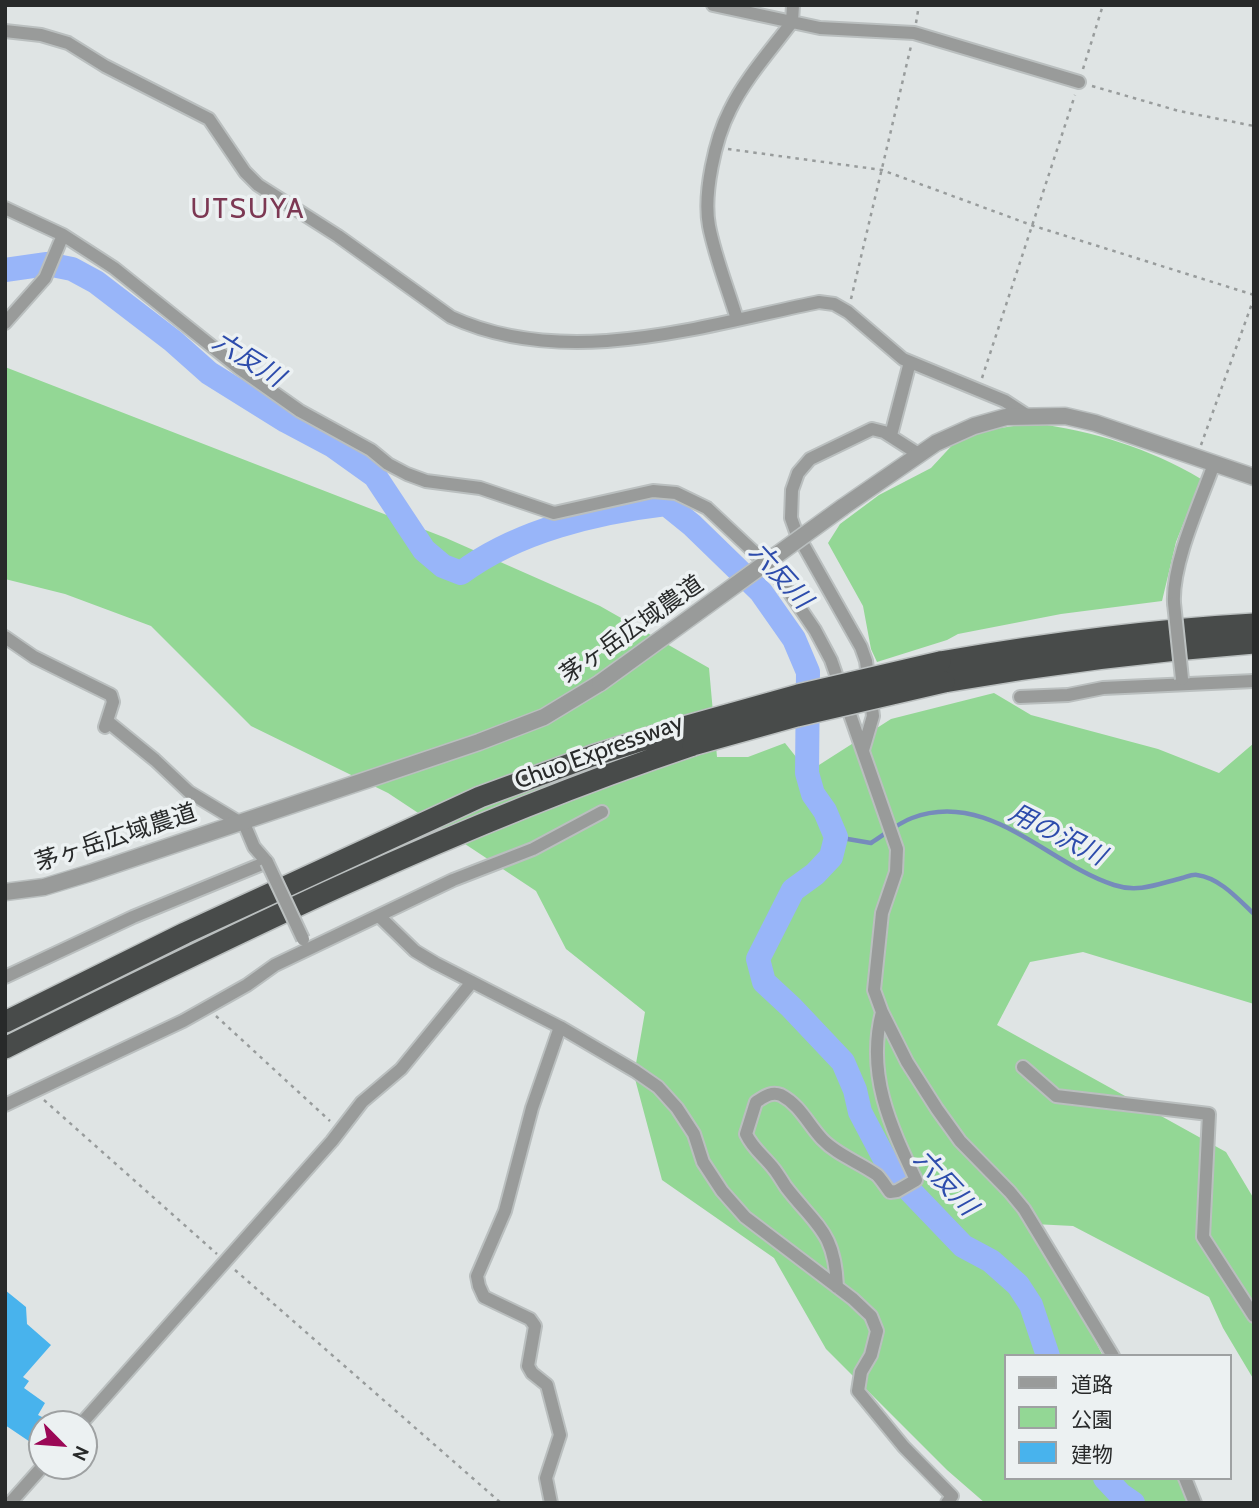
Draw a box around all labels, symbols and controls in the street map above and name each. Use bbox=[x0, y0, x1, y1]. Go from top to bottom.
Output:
district label: UTSUYA bbox=[191, 193, 305, 227]
water label: 六反川 bbox=[207, 326, 289, 394]
water label: 六反川 bbox=[742, 537, 818, 615]
street label: 茅ヶ岳広域農道 bbox=[555, 570, 709, 690]
street label: Chuo Expressway bbox=[511, 708, 687, 796]
water label: 用の沢川 bbox=[1004, 797, 1110, 873]
street label: 茅ヶ岳広域農道 bbox=[32, 798, 200, 878]
water label: 六反川 bbox=[907, 1144, 983, 1222]
legend bbox=[1004, 1354, 1231, 1480]
text: 道路 bbox=[1071, 1372, 1113, 1397]
text: 公園 bbox=[1071, 1407, 1113, 1432]
north arrow bbox=[28, 1410, 98, 1480]
text: N bbox=[67, 1442, 94, 1464]
text: 建物 bbox=[1071, 1442, 1113, 1467]

